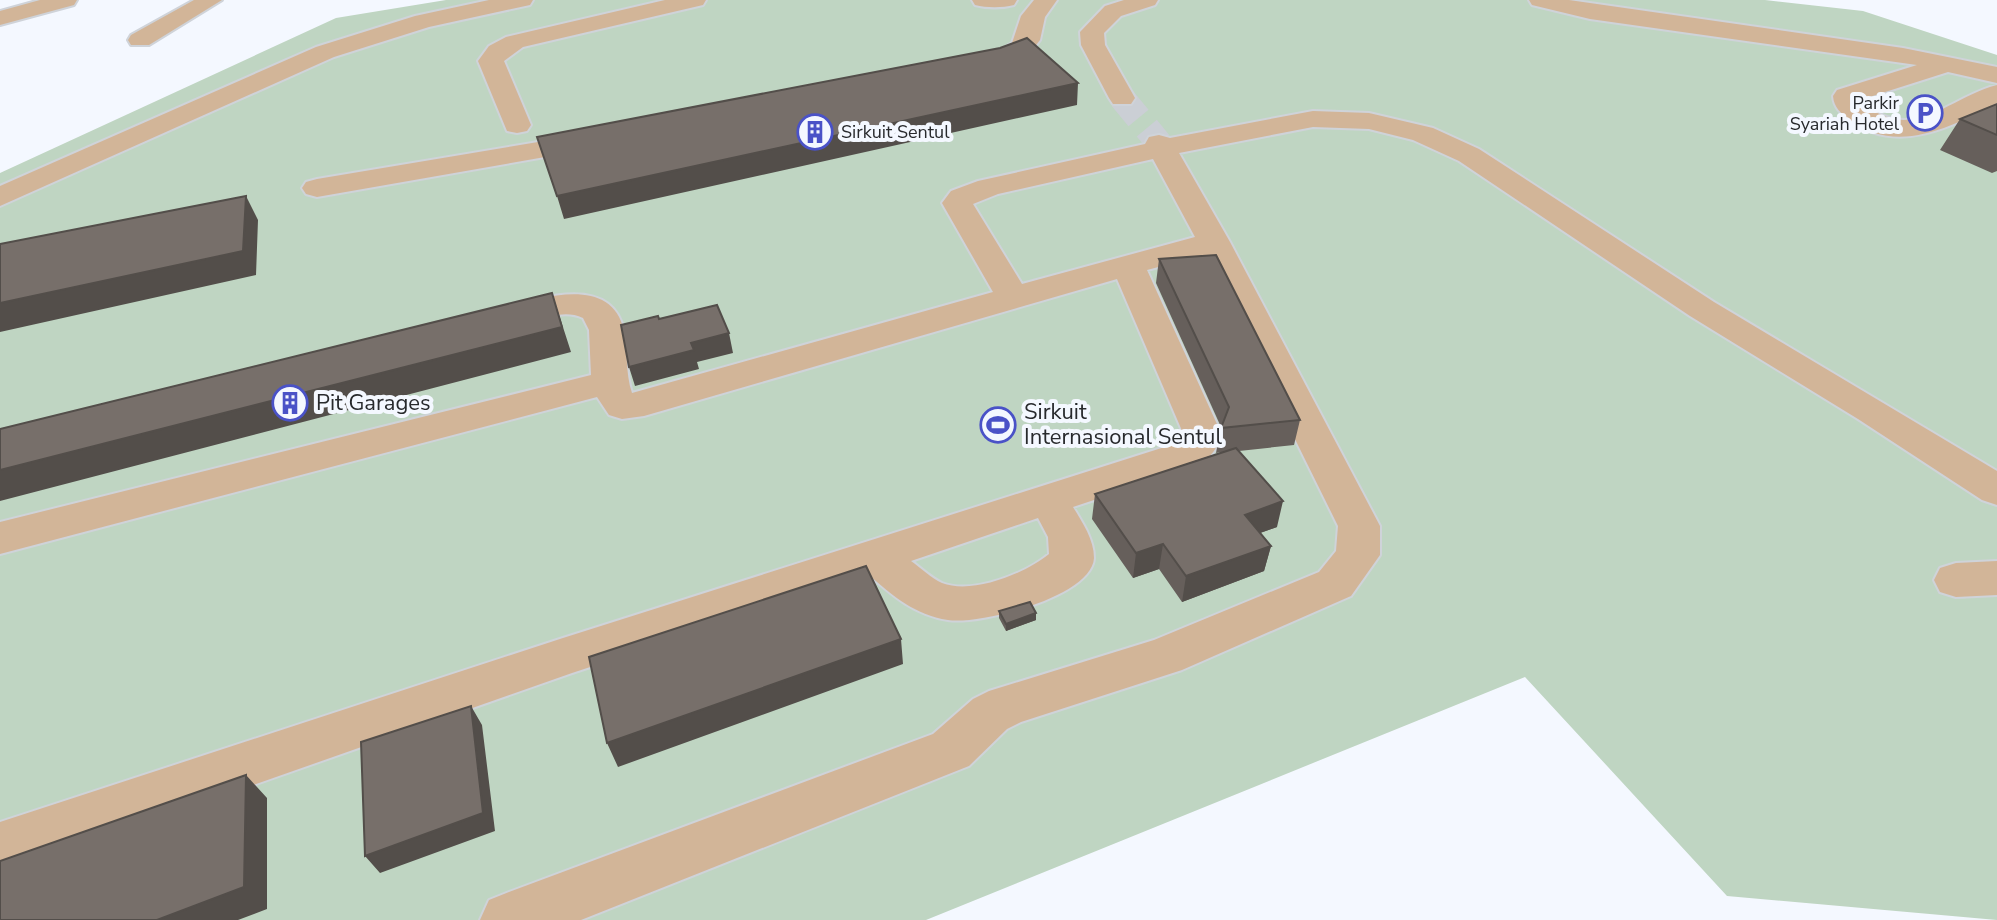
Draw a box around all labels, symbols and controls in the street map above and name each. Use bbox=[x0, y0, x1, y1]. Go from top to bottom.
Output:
place label: Parkir Syariah Hotel bbox=[1790, 91, 1900, 136]
parking icon: Parkir Syariah Hotel bbox=[1906, 94, 1944, 132]
building icon: Sirkuit Sentul bbox=[796, 113, 834, 151]
place label: Sirkuit Sentul bbox=[841, 120, 950, 144]
building icon: Pit Garages bbox=[271, 384, 309, 422]
place label: Pit Garages bbox=[316, 388, 431, 418]
place label: Sirkuit Internasional Sentul bbox=[1024, 397, 1222, 452]
sports icon: Sirkuit Internasional Sentul bbox=[979, 406, 1017, 444]

